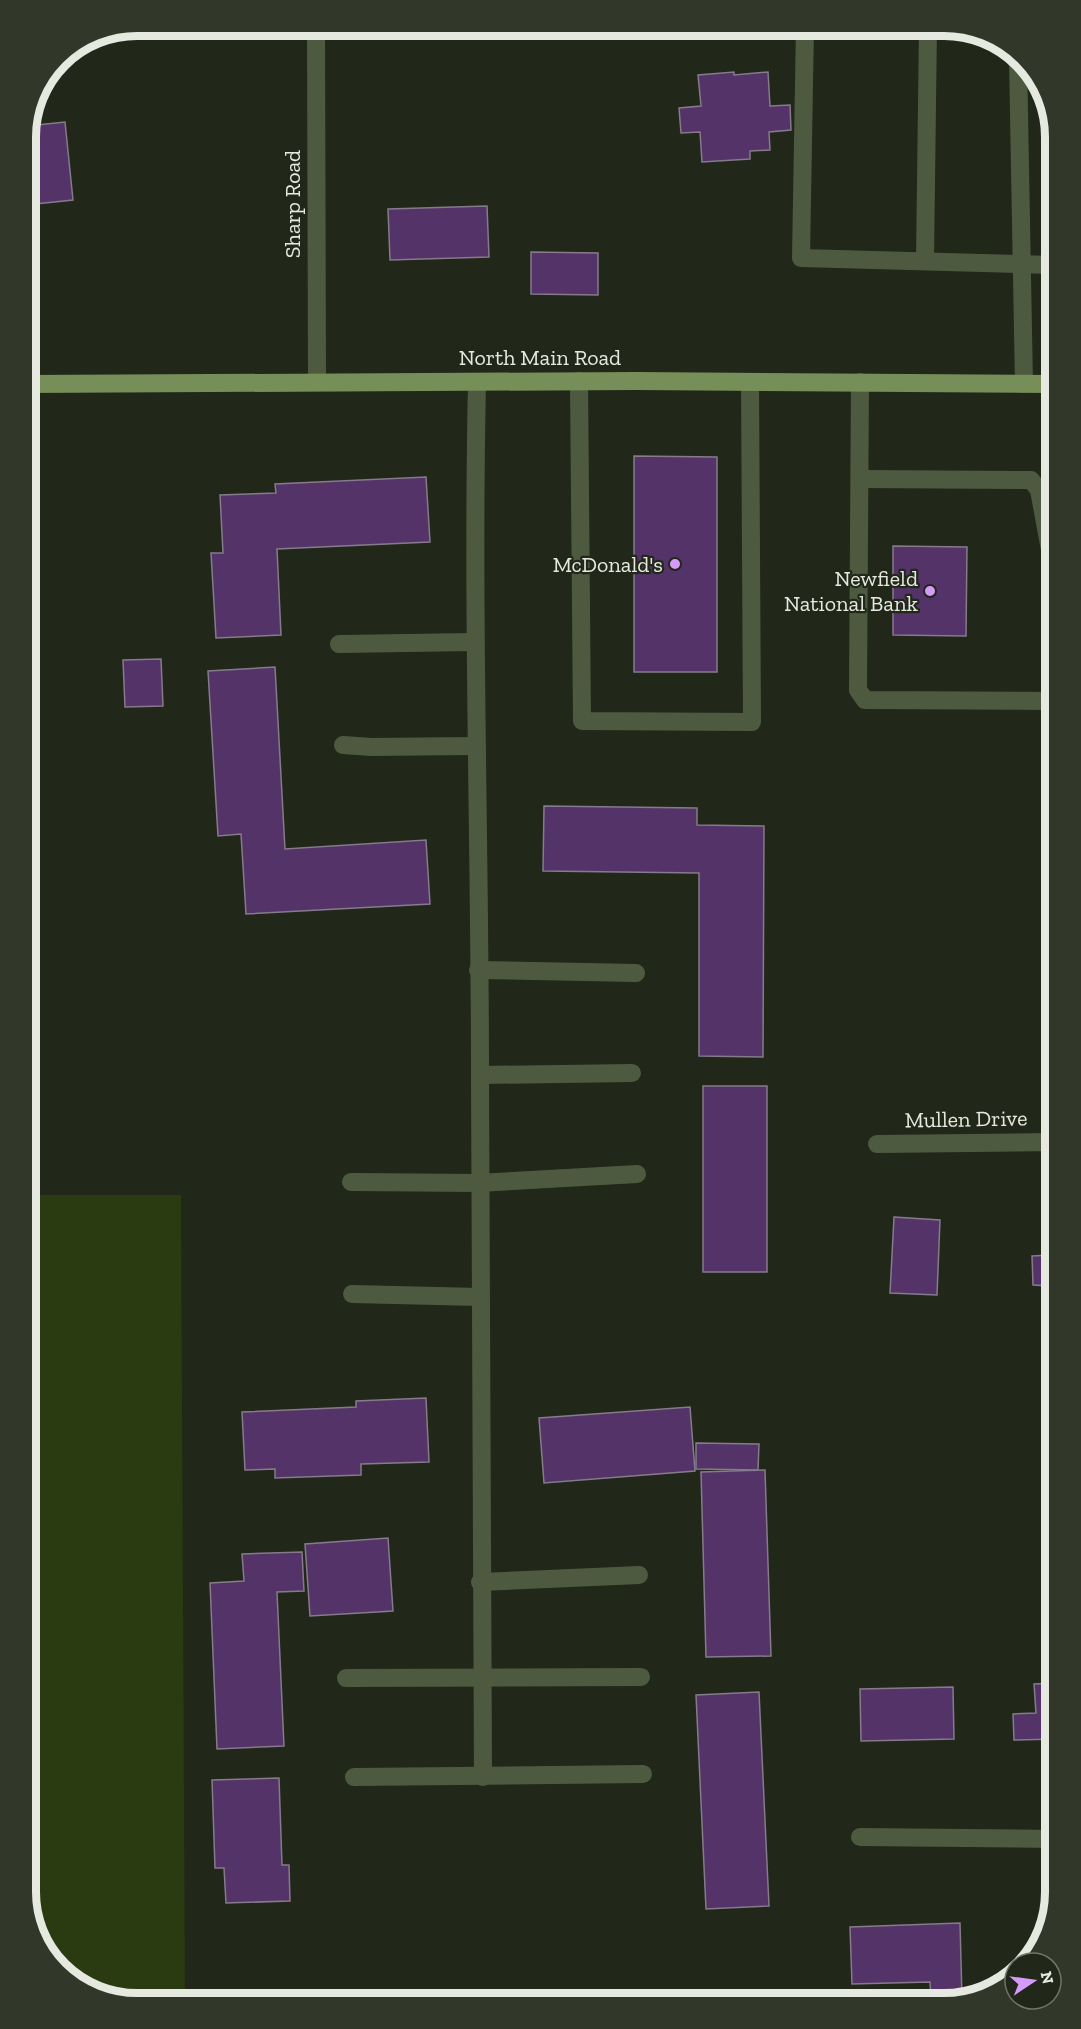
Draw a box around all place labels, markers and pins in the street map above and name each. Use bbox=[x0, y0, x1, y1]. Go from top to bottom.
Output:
place label: McDonald's bbox=[553, 551, 663, 578]
marker: McDonald's bbox=[668, 557, 682, 571]
place label: Newfield National Bank bbox=[784, 565, 919, 617]
marker: Newfield National Bank bbox=[923, 584, 937, 598]

